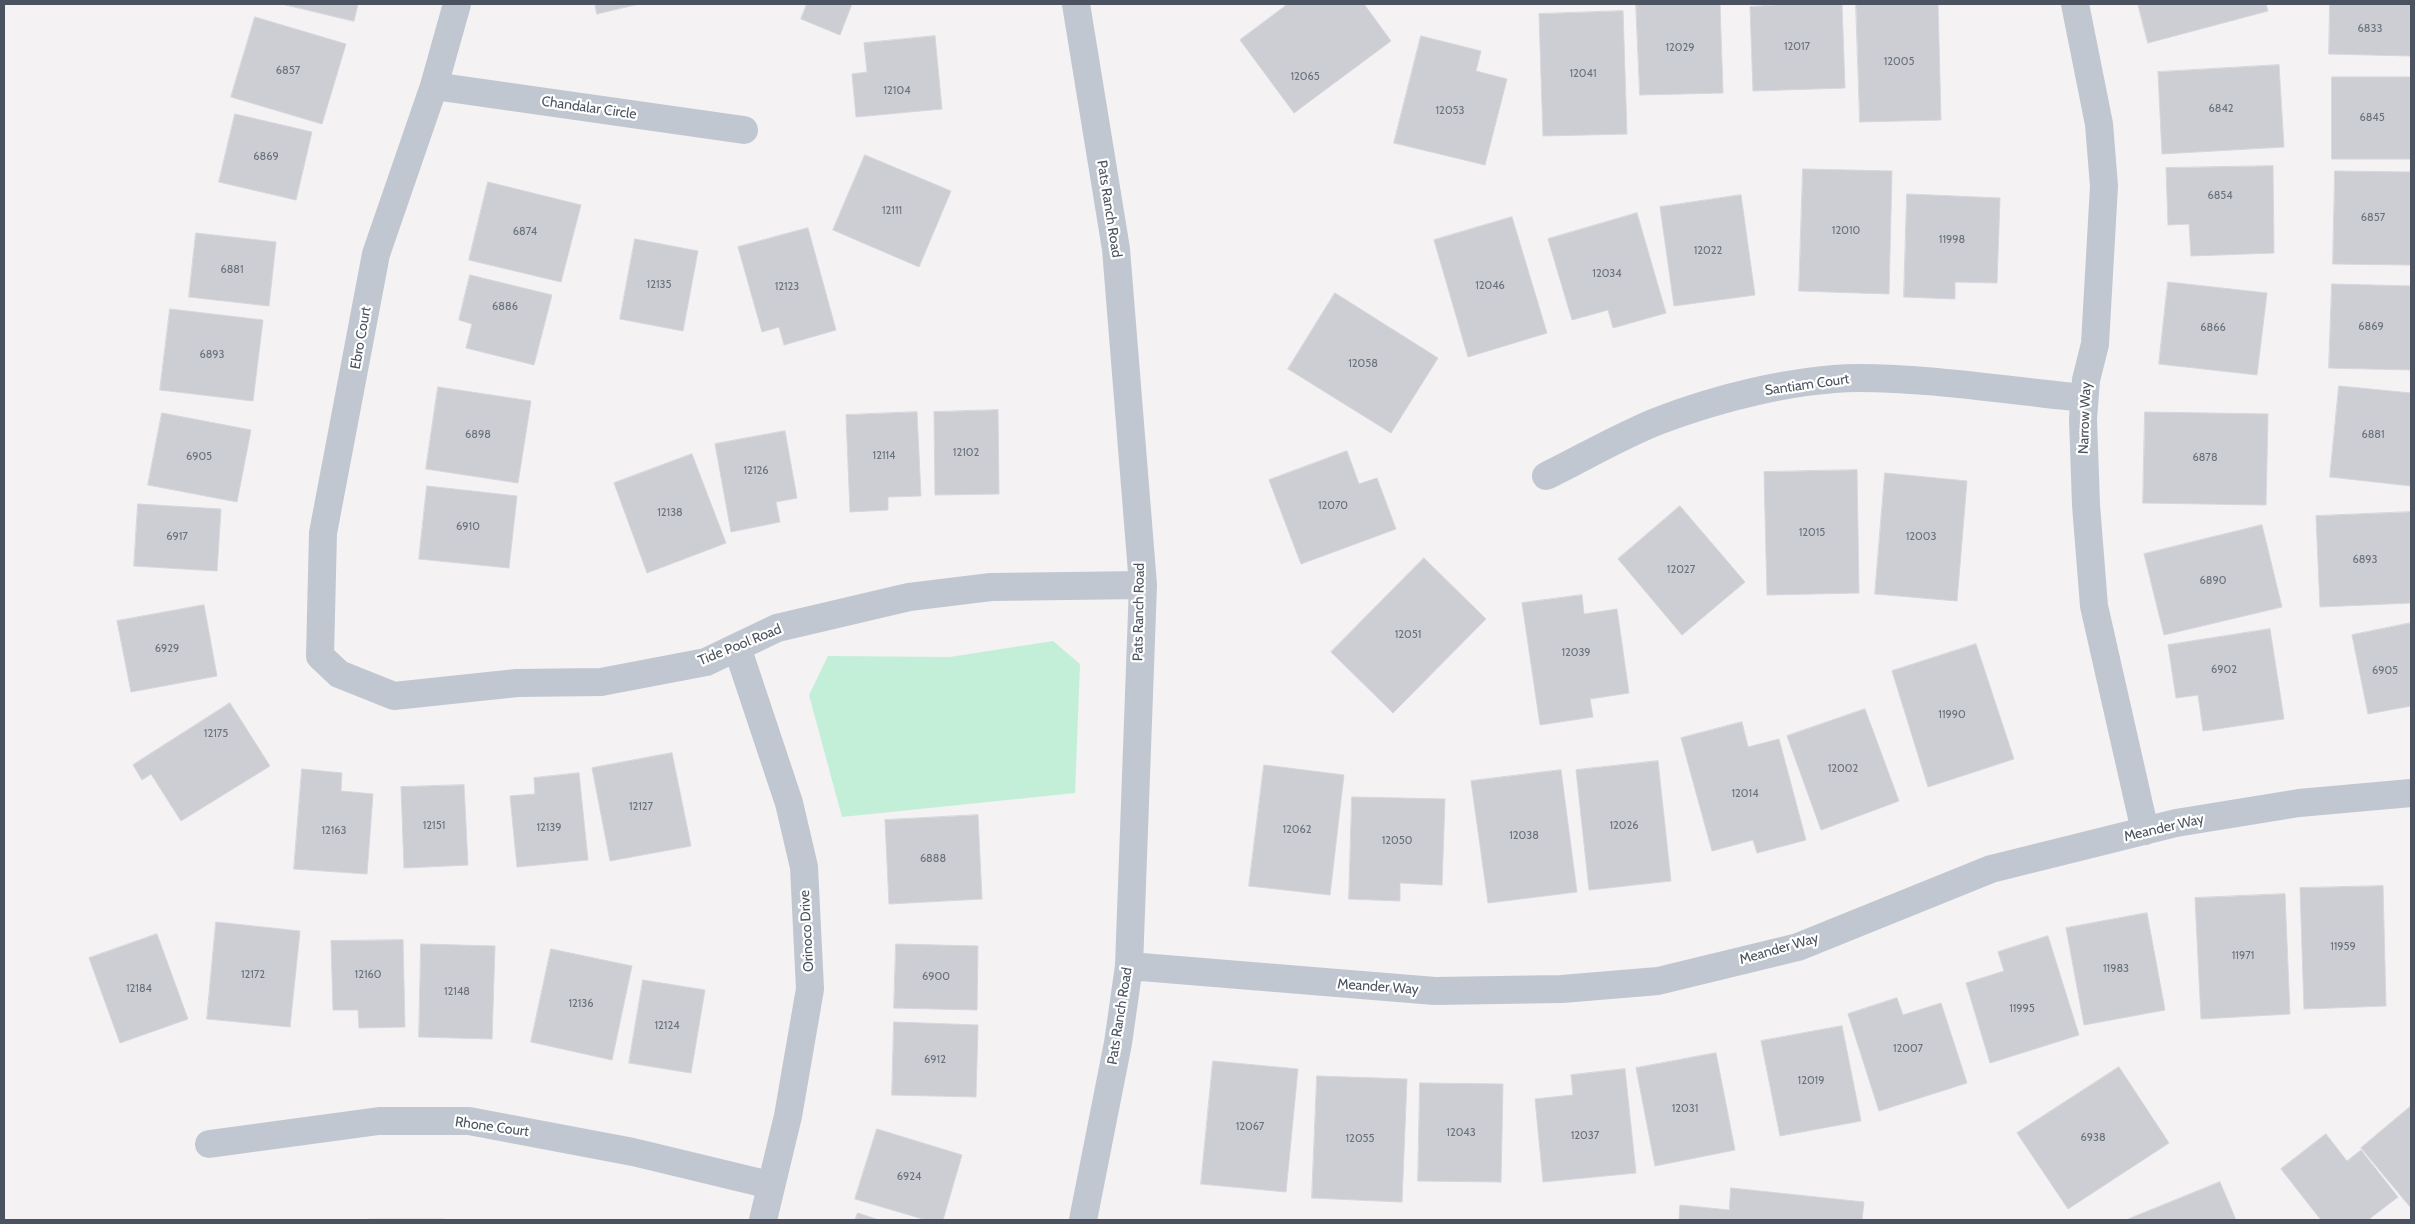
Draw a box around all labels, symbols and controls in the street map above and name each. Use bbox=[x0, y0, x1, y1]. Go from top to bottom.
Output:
house number: 6833 bbox=[2358, 22, 2382, 36]
house number: 12017 bbox=[1784, 40, 1810, 54]
house number: 12029 bbox=[1665, 41, 1695, 55]
house number: 12005 bbox=[1884, 55, 1914, 69]
house number: 6857 bbox=[276, 64, 300, 78]
house number: 12041 bbox=[1570, 67, 1596, 81]
house number: 12065 bbox=[1290, 70, 1320, 84]
house number: 12104 bbox=[884, 84, 910, 98]
street label: Chandalar Circle bbox=[540, 93, 638, 123]
house number: 6842 bbox=[2208, 102, 2234, 116]
house number: 12053 bbox=[1436, 104, 1464, 118]
house number: 6845 bbox=[2359, 111, 2385, 125]
house number: 6869 bbox=[253, 150, 279, 164]
street label: Pats Ranch Road bbox=[1093, 159, 1125, 259]
house number: 6854 bbox=[2207, 189, 2233, 203]
house number: 12111 bbox=[882, 204, 902, 218]
house number: 6857 bbox=[2361, 211, 2385, 225]
house number: 12010 bbox=[1832, 224, 1860, 238]
house number: 6874 bbox=[513, 225, 537, 239]
house number: 11998 bbox=[1939, 233, 1965, 247]
house number: 12022 bbox=[1694, 244, 1722, 258]
house number: 6881 bbox=[220, 263, 244, 277]
house number: 12034 bbox=[1592, 267, 1622, 281]
house number: 12135 bbox=[647, 278, 671, 292]
house number: 12046 bbox=[1475, 279, 1505, 293]
house number: 12123 bbox=[775, 280, 799, 294]
house number: 6886 bbox=[492, 300, 518, 314]
street label: Ebro Court bbox=[347, 305, 375, 371]
house number: 6869 bbox=[2358, 320, 2384, 334]
house number: 6866 bbox=[2200, 321, 2226, 335]
house number: 6893 bbox=[199, 348, 225, 362]
house number: 12058 bbox=[1348, 357, 1378, 371]
street label: Santiam Court bbox=[1764, 371, 1850, 399]
street label: Narrow Way bbox=[2075, 382, 2095, 454]
house number: 6898 bbox=[465, 428, 491, 442]
house number: 6881 bbox=[2361, 428, 2385, 442]
house number: 12102 bbox=[953, 446, 979, 460]
house number: 12114 bbox=[873, 449, 895, 463]
house number: 6905 bbox=[186, 450, 212, 464]
house number: 6878 bbox=[2192, 451, 2218, 465]
house number: 12126 bbox=[744, 464, 768, 478]
house number: 12070 bbox=[1318, 499, 1348, 513]
house number: 12138 bbox=[657, 506, 683, 520]
house number: 6910 bbox=[456, 520, 480, 534]
house number: 12015 bbox=[1799, 526, 1825, 540]
house number: 6917 bbox=[166, 530, 188, 544]
house number: 12003 bbox=[1906, 530, 1936, 544]
house number: 6893 bbox=[2352, 553, 2378, 567]
street label: Pats Ranch Road bbox=[1130, 563, 1148, 661]
house number: 12027 bbox=[1667, 563, 1695, 577]
house number: 6890 bbox=[2200, 574, 2226, 588]
street label: Tide Pool Road bbox=[696, 621, 784, 669]
house number: 12051 bbox=[1395, 628, 1421, 642]
house number: 6929 bbox=[155, 642, 179, 656]
house number: 12039 bbox=[1561, 646, 1591, 660]
house number: 6902 bbox=[2211, 663, 2237, 677]
house number: 6905 bbox=[2372, 664, 2398, 678]
house number: 11990 bbox=[1938, 708, 1966, 722]
house number: 12175 bbox=[204, 727, 228, 741]
house number: 12002 bbox=[1828, 762, 1858, 776]
house number: 12014 bbox=[1732, 787, 1758, 801]
house number: 12127 bbox=[629, 800, 653, 814]
street label: Meander Way bbox=[2122, 811, 2206, 845]
house number: 12151 bbox=[423, 819, 445, 833]
house number: 12026 bbox=[1609, 819, 1639, 833]
house number: 12139 bbox=[536, 821, 562, 835]
house number: 12062 bbox=[1282, 823, 1312, 837]
house number: 12163 bbox=[321, 824, 347, 838]
house number: 12038 bbox=[1509, 829, 1539, 843]
house number: 12050 bbox=[1382, 834, 1412, 848]
house number: 6888 bbox=[920, 852, 946, 866]
street label: Orinoco Drive bbox=[796, 890, 818, 972]
street label: Meander Way bbox=[1737, 930, 1821, 968]
house number: 11959 bbox=[2330, 940, 2356, 954]
house number: 11971 bbox=[2232, 949, 2254, 963]
house number: 11983 bbox=[2103, 962, 2129, 976]
street label: Pats Ranch Road bbox=[1104, 966, 1136, 1066]
house number: 12172 bbox=[241, 968, 265, 982]
house number: 12160 bbox=[355, 968, 381, 982]
house number: 6900 bbox=[922, 970, 950, 984]
street label: Meander Way bbox=[1337, 976, 1419, 998]
house number: 12184 bbox=[126, 982, 152, 996]
house number: 12148 bbox=[444, 985, 470, 999]
house number: 12136 bbox=[568, 997, 594, 1011]
house number: 11995 bbox=[2009, 1002, 2035, 1016]
house number: 12124 bbox=[654, 1019, 680, 1033]
house number: 12007 bbox=[1893, 1042, 1923, 1056]
house number: 6912 bbox=[924, 1053, 946, 1067]
house number: 12019 bbox=[1798, 1074, 1824, 1088]
house number: 12031 bbox=[1672, 1102, 1698, 1116]
street label: Rhone Court bbox=[454, 1114, 530, 1140]
house number: 12067 bbox=[1236, 1120, 1264, 1134]
house number: 12043 bbox=[1446, 1126, 1476, 1140]
house number: 12037 bbox=[1571, 1129, 1599, 1143]
house number: 6938 bbox=[2080, 1131, 2106, 1145]
house number: 12055 bbox=[1346, 1132, 1374, 1146]
house number: 6924 bbox=[897, 1170, 921, 1184]

